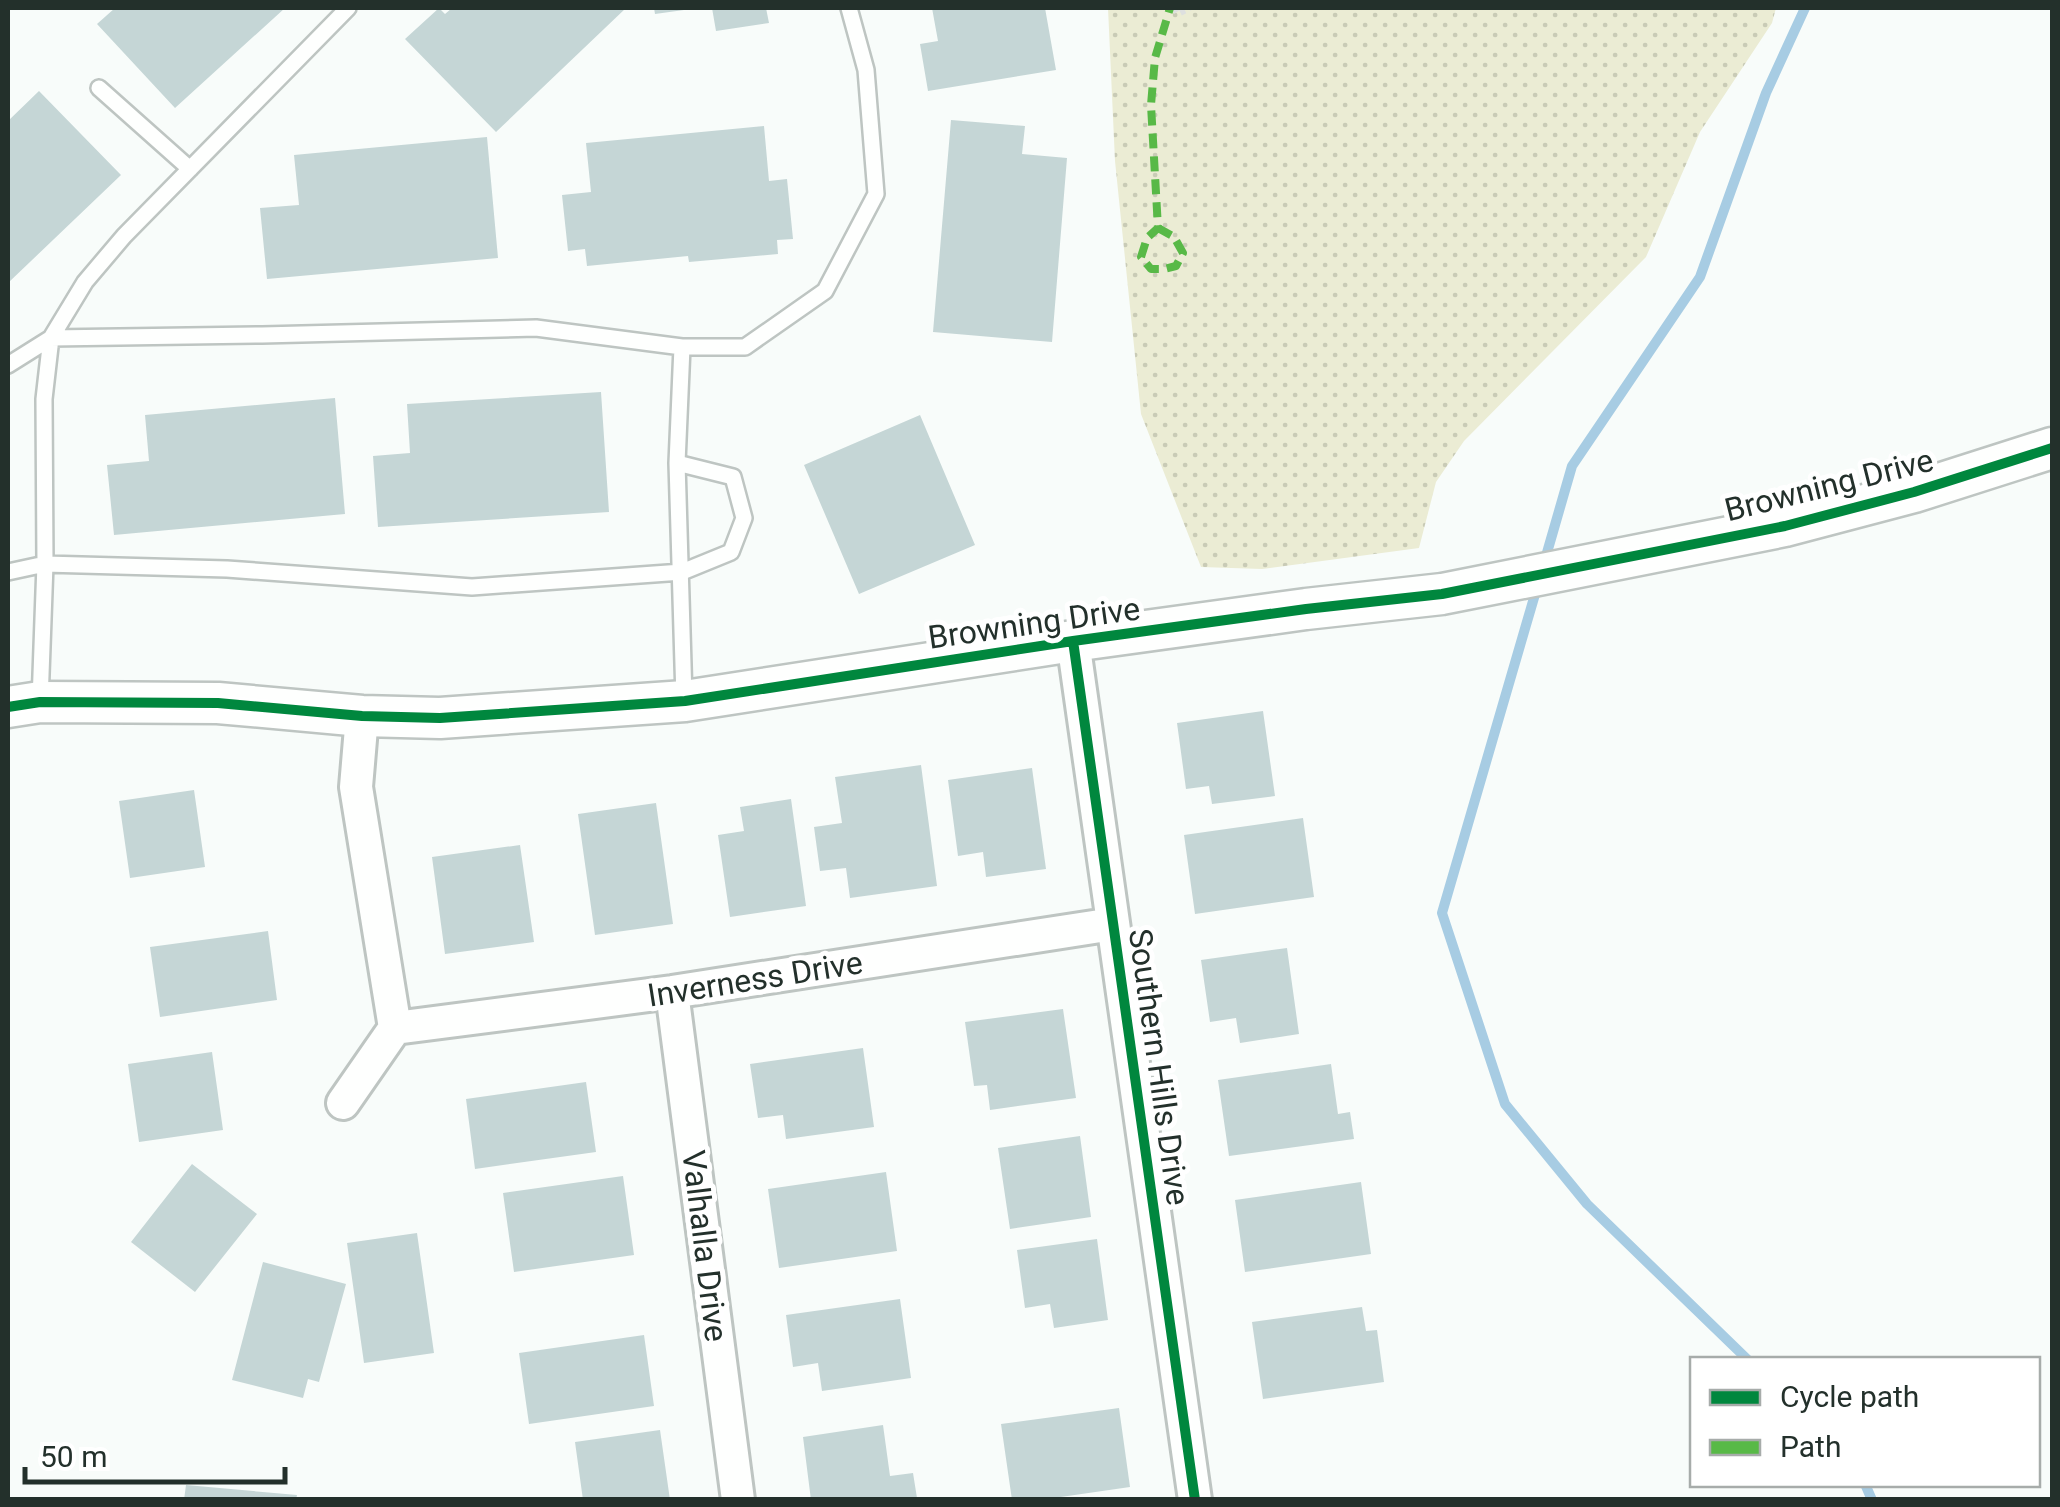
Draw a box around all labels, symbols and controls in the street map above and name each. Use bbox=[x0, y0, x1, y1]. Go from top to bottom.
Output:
street label: Browning Drive bbox=[1721, 441, 1937, 529]
street label: Browning Drive bbox=[926, 589, 1142, 657]
street label: Southern Hills Drive bbox=[1121, 926, 1197, 1208]
street label: Inverness Drive bbox=[645, 943, 865, 1015]
street label: Valhalla Drive bbox=[674, 1148, 736, 1344]
legend bbox=[1690, 1357, 2040, 1487]
text: Cycle path bbox=[1780, 1379, 1919, 1414]
scale bar bbox=[25, 1422, 285, 1484]
text: Path bbox=[1780, 1429, 1841, 1464]
text: 50 m bbox=[40, 1439, 107, 1474]

